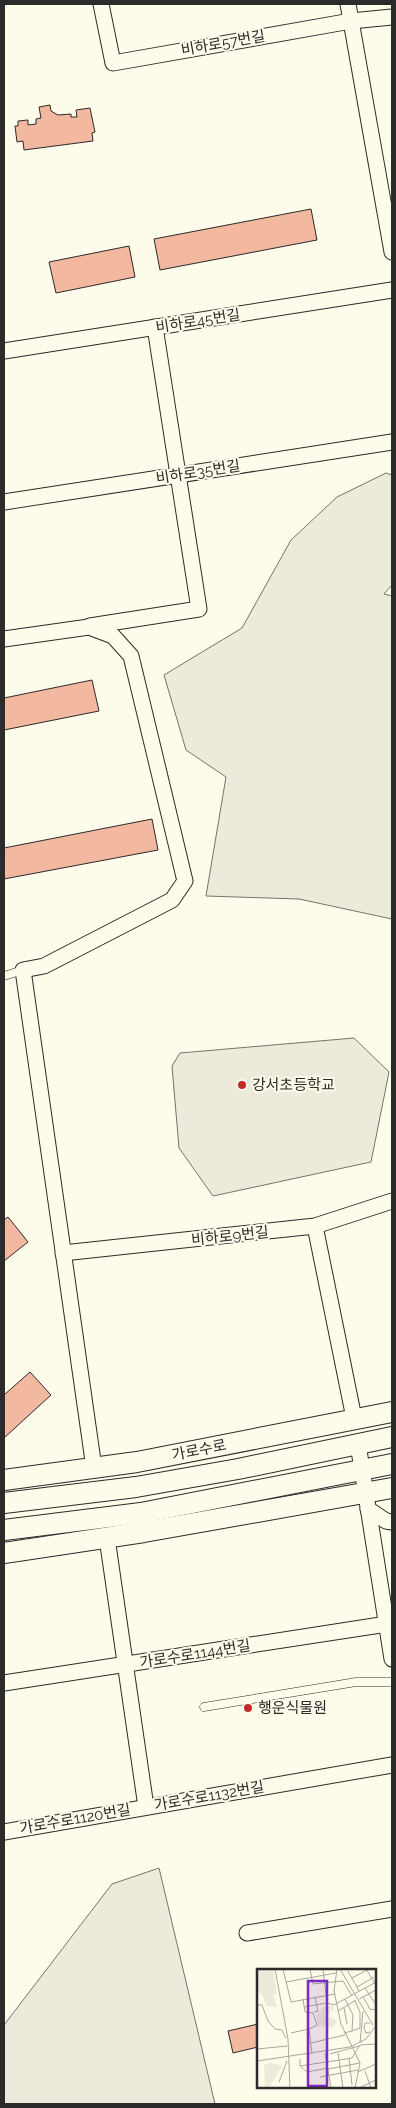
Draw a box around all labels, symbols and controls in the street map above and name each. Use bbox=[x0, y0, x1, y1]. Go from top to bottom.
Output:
street label: 비하로57번길 bbox=[180, 27, 266, 59]
street label: 비하로45번길 bbox=[154, 305, 242, 337]
street label: 비하로35번길 bbox=[155, 456, 241, 488]
place label: 강서초등학교 bbox=[252, 1076, 335, 1094]
marker: 강서초등학교 bbox=[236, 1079, 248, 1091]
street label: 비하로9번길 bbox=[190, 1223, 270, 1249]
street label: 가로수로 bbox=[170, 1436, 228, 1464]
street label: 가로수로1144번길 bbox=[138, 1636, 252, 1672]
place label: 행운식물원 bbox=[258, 1699, 327, 1717]
marker: 행운식물원 bbox=[242, 1702, 254, 1714]
street label: 가로수로1132번길 bbox=[153, 1777, 265, 1815]
street label: 가로수로1120번길 bbox=[18, 1800, 132, 1838]
inset map bbox=[257, 1969, 376, 2088]

